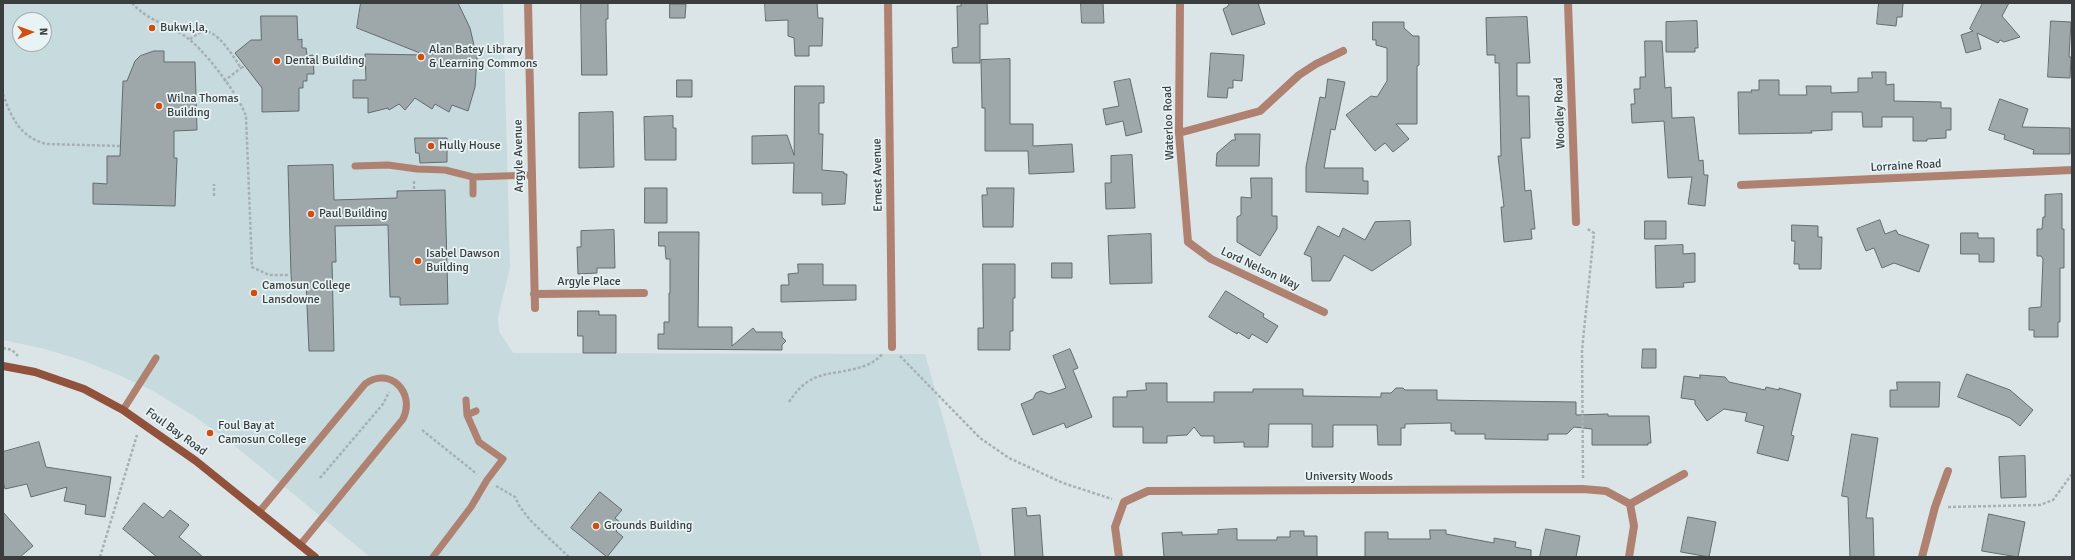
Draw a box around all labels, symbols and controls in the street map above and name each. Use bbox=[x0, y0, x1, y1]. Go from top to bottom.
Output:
north arrow bbox=[12, 12, 52, 52]
place label: Bukwi,la, bbox=[160, 21, 208, 35]
marker: Bukwi,la, bbox=[147, 23, 157, 33]
text: N bbox=[37, 28, 50, 36]
place label: Alan Batey Library & Learning Commons bbox=[429, 43, 537, 71]
marker: Alan Batey Library & Learning Commons bbox=[416, 52, 426, 62]
place label: Dental Building bbox=[285, 54, 365, 68]
marker: Dental Building bbox=[272, 56, 282, 66]
street label: Woodley Road bbox=[1552, 77, 1568, 149]
street label: Waterloo Road bbox=[1161, 86, 1177, 160]
place label: Wilna Thomas Building bbox=[167, 92, 239, 120]
marker: Wilna Thomas Building bbox=[154, 101, 164, 111]
street label: Argyle Avenue bbox=[511, 119, 527, 193]
street label: Ernest Avenue bbox=[870, 138, 886, 212]
place label: Hully House bbox=[439, 139, 501, 153]
marker: Hully House bbox=[426, 141, 436, 151]
street label: Lorraine Road bbox=[1870, 157, 1942, 175]
place label: Paul Building bbox=[319, 207, 387, 221]
marker: Paul Building bbox=[306, 209, 316, 219]
street label: Lord Nelson Way bbox=[1218, 244, 1302, 294]
place label: Isabel Dawson Building bbox=[426, 247, 500, 275]
marker: Isabel Dawson Building bbox=[413, 256, 423, 266]
street label: Argyle Place bbox=[557, 275, 621, 289]
place label: Camosun College Lansdowne bbox=[262, 279, 351, 307]
marker: Camosun College Lansdowne bbox=[249, 288, 259, 298]
street label: Foul Bay Road bbox=[143, 405, 209, 459]
place label: Foul Bay at Camosun College bbox=[218, 419, 307, 447]
marker: Foul Bay at Camosun College bbox=[205, 428, 215, 438]
street label: University Woods bbox=[1305, 470, 1393, 484]
place label: Grounds Building bbox=[604, 519, 692, 533]
marker: Grounds Building bbox=[591, 521, 601, 531]

